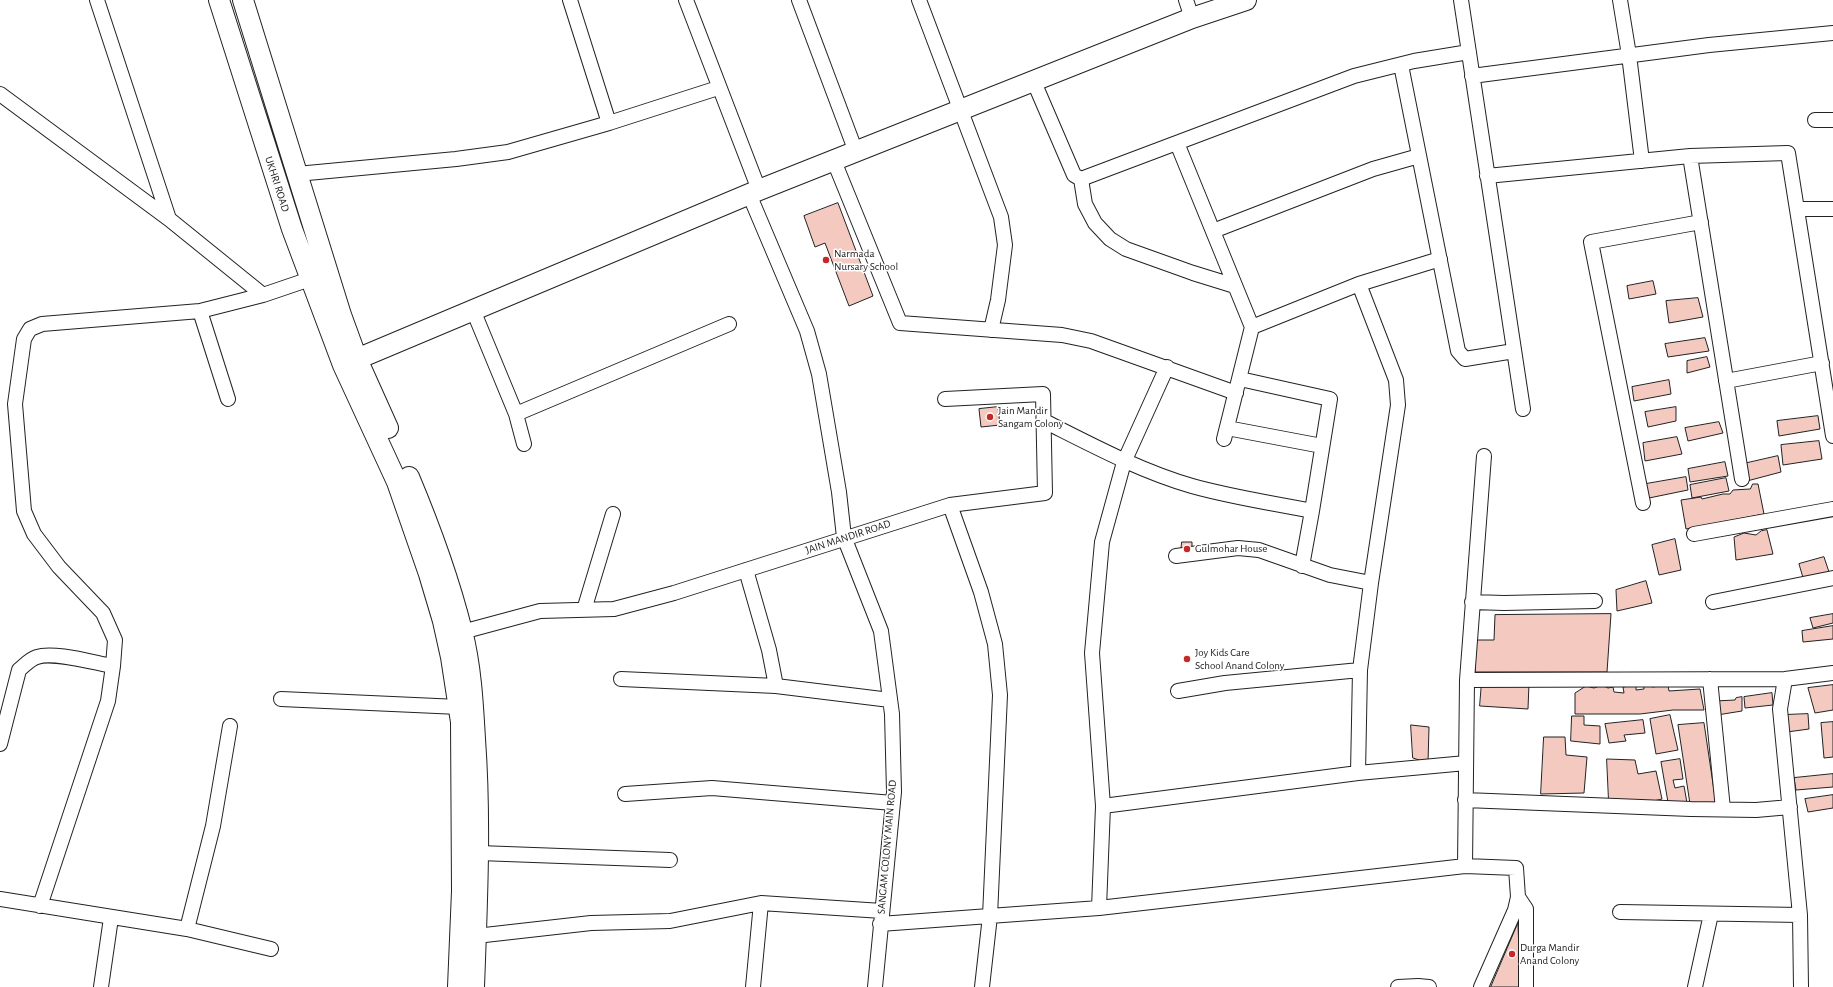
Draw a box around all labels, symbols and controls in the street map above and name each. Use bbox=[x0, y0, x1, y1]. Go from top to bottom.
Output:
street label: UKHRI ROAD bbox=[262, 155, 292, 213]
place label: Narmada Nursary School bbox=[834, 247, 898, 273]
marker: Narmada Nursary School bbox=[821, 255, 831, 265]
place label: Jain Mandir Sangam Colony bbox=[998, 404, 1063, 430]
marker: Jain Mandir Sangam Colony bbox=[985, 412, 995, 422]
street label: JAIN MANDIR ROAD bbox=[804, 517, 892, 557]
place label: Gulmohar House bbox=[1195, 542, 1267, 556]
marker: Gulmohar House bbox=[1182, 544, 1192, 554]
place label: Joy Kids Care School Anand Colony bbox=[1195, 646, 1284, 672]
marker: Joy Kids Care School Anand Colony bbox=[1182, 654, 1192, 664]
street label: SANGAM COLONY MAIN ROAD bbox=[875, 779, 899, 915]
place label: Durga Mandir Anand Colony bbox=[1520, 941, 1579, 967]
marker: Durga Mandir Anand Colony bbox=[1507, 949, 1517, 959]

